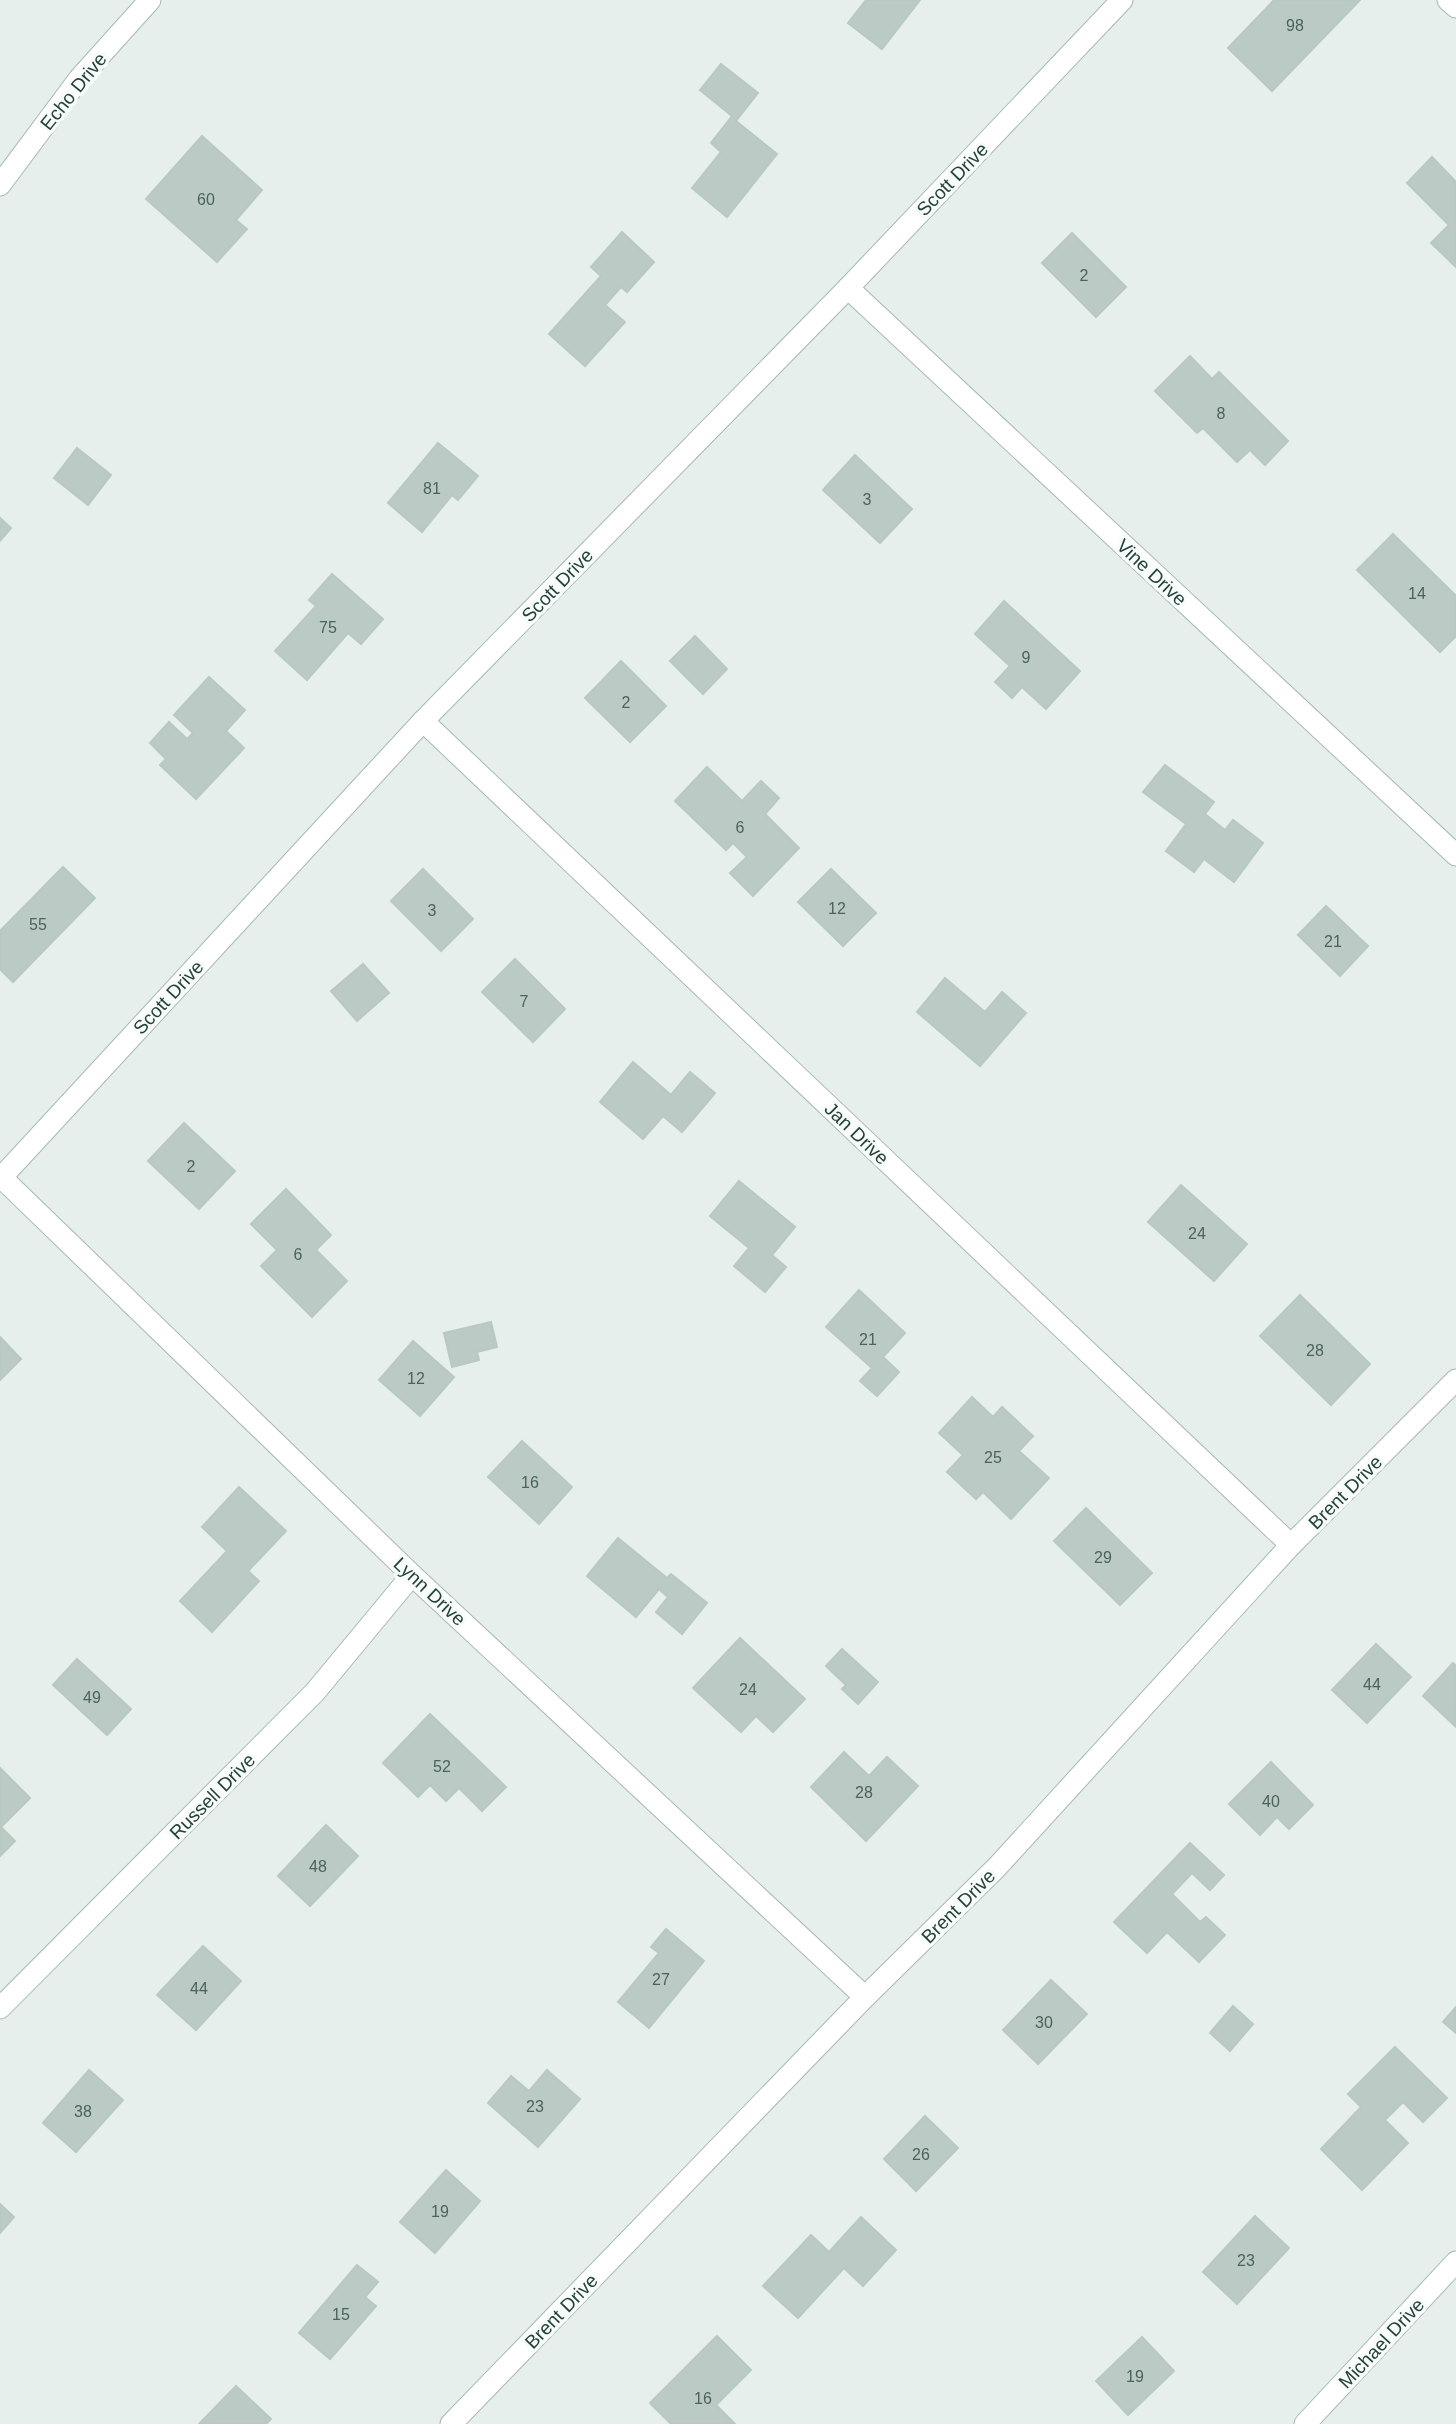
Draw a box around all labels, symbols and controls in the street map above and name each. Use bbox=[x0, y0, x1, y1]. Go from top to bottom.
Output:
house number: 98 bbox=[1286, 17, 1304, 34]
street label: Echo Drive bbox=[36, 49, 111, 134]
street label: Scott Drive bbox=[913, 139, 992, 220]
house number: 60 bbox=[197, 191, 215, 208]
house number: 2 bbox=[1080, 267, 1089, 284]
house number: 8 bbox=[1217, 405, 1226, 422]
house number: 81 bbox=[423, 480, 441, 497]
house number: 3 bbox=[863, 491, 872, 508]
street label: Vine Drive bbox=[1113, 535, 1191, 610]
street label: Scott Drive bbox=[518, 545, 597, 626]
house number: 14 bbox=[1408, 585, 1426, 602]
house number: 75 bbox=[319, 619, 337, 636]
house number: 9 bbox=[1022, 649, 1031, 666]
house number: 2 bbox=[622, 694, 631, 711]
house number: 6 bbox=[736, 819, 745, 836]
house number: 12 bbox=[828, 900, 846, 917]
house number: 3 bbox=[428, 902, 437, 919]
house number: 55 bbox=[29, 916, 47, 933]
house number: 21 bbox=[1324, 933, 1342, 950]
street label: Scott Drive bbox=[129, 956, 208, 1038]
house number: 7 bbox=[520, 993, 529, 1010]
street label: Jan Drive bbox=[820, 1098, 893, 1169]
house number: 2 bbox=[187, 1158, 196, 1175]
house number: 24 bbox=[1188, 1225, 1206, 1242]
house number: 6 bbox=[294, 1246, 303, 1263]
house number: 21 bbox=[859, 1331, 877, 1348]
house number: 28 bbox=[1306, 1342, 1324, 1359]
house number: 12 bbox=[407, 1370, 425, 1387]
house number: 25 bbox=[984, 1449, 1002, 1466]
street label: Brent Drive bbox=[1304, 1451, 1386, 1533]
house number: 16 bbox=[521, 1474, 539, 1491]
house number: 29 bbox=[1094, 1549, 1112, 1566]
street label: Lynn Drive bbox=[390, 1553, 470, 1630]
house number: 44 bbox=[1363, 1676, 1381, 1693]
house number: 24 bbox=[739, 1681, 757, 1698]
house number: 49 bbox=[83, 1689, 101, 1706]
street label: Russell Drive bbox=[165, 1749, 259, 1843]
house number: 52 bbox=[433, 1758, 451, 1775]
house number: 28 bbox=[855, 1784, 873, 1801]
house number: 40 bbox=[1262, 1793, 1280, 1810]
house number: 48 bbox=[309, 1858, 327, 1875]
street label: Brent Drive bbox=[917, 1865, 999, 1947]
house number: 27 bbox=[652, 1971, 670, 1988]
house number: 44 bbox=[190, 1980, 208, 1997]
house number: 30 bbox=[1035, 2014, 1053, 2031]
house number: 23 bbox=[526, 2098, 544, 2115]
house number: 38 bbox=[74, 2103, 92, 2120]
house number: 26 bbox=[912, 2146, 930, 2163]
house number: 19 bbox=[431, 2203, 449, 2220]
house number: 23 bbox=[1237, 2252, 1255, 2269]
street label: Brent Drive bbox=[521, 2270, 602, 2353]
street label: Michael Drive bbox=[1334, 2294, 1428, 2393]
house number: 15 bbox=[332, 2306, 350, 2323]
house number: 19 bbox=[1126, 2368, 1144, 2385]
house number: 16 bbox=[694, 2390, 712, 2407]

